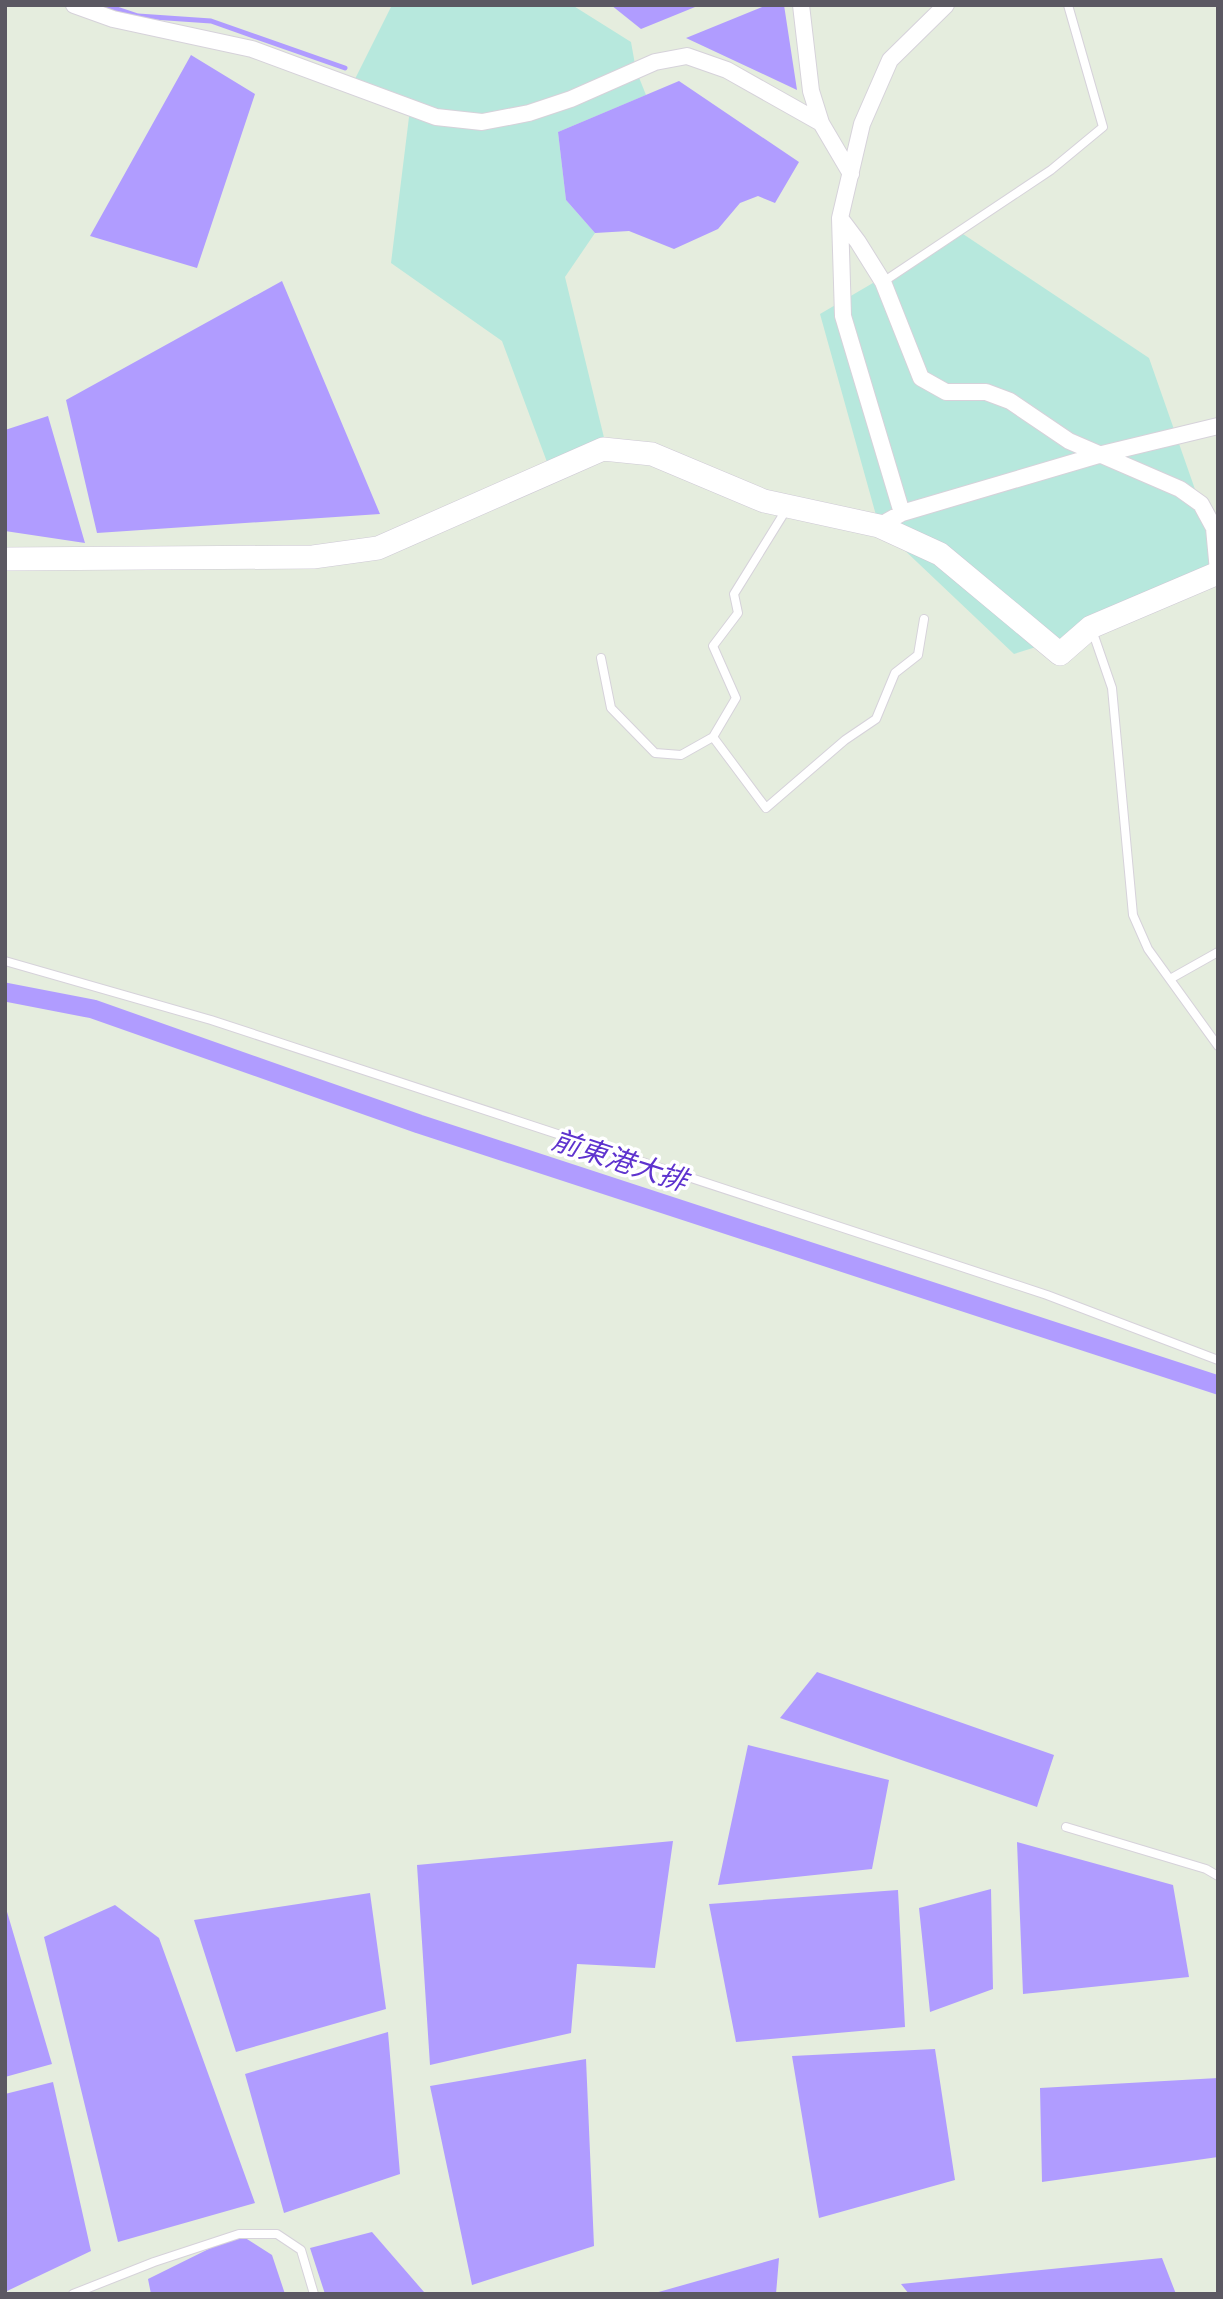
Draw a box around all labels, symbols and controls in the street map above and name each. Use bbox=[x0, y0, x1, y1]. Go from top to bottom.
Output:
water label: 前東港大排 bbox=[548, 1125, 695, 1198]

